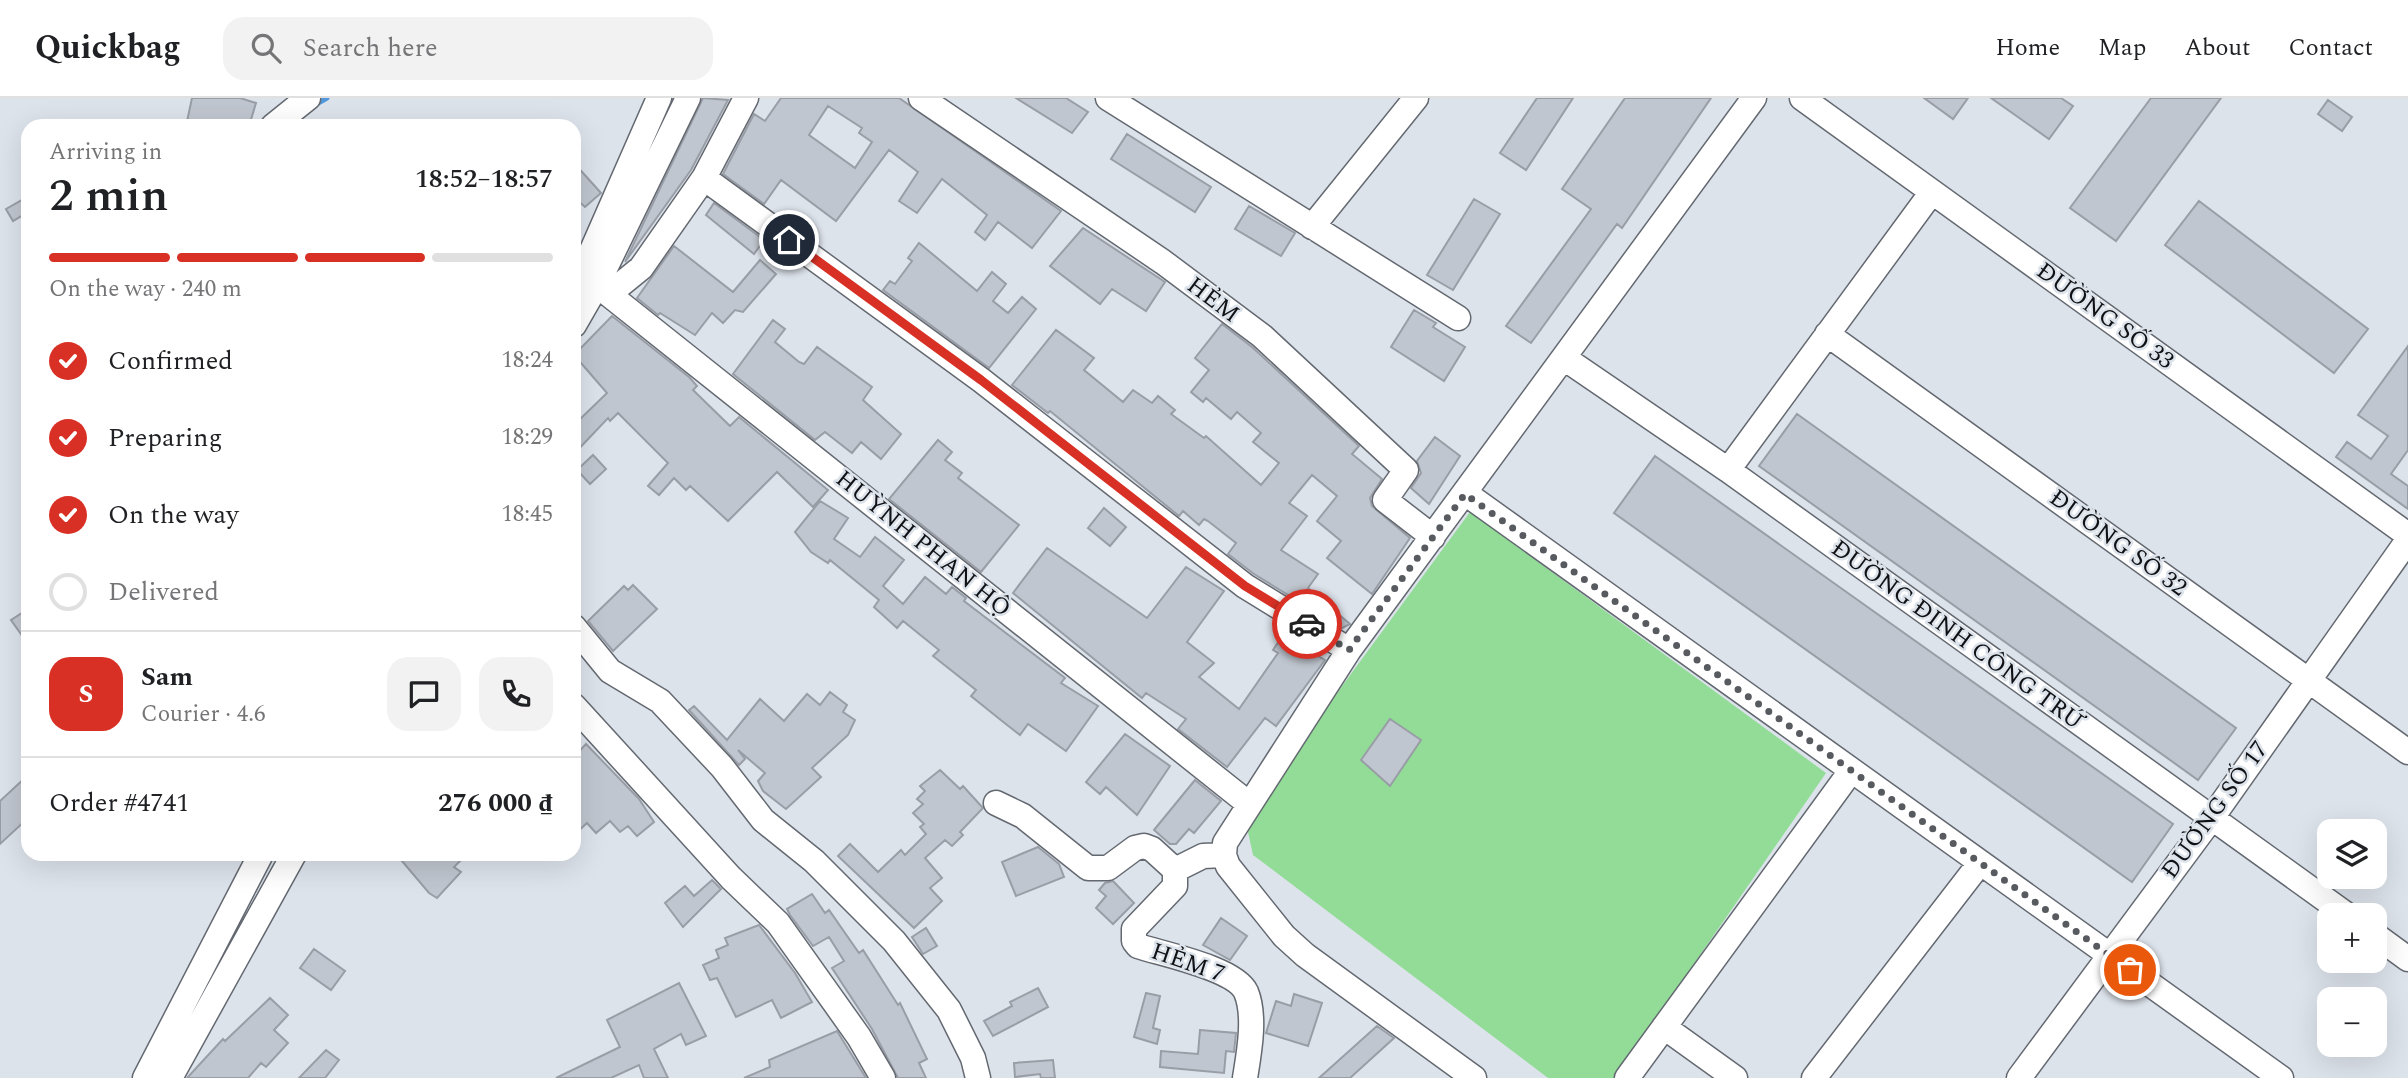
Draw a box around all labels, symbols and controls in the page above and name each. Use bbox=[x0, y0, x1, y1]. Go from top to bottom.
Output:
search box bbox=[223, 17, 713, 80]
text: Quickbag bbox=[35, 23, 181, 73]
text: Search here bbox=[303, 28, 438, 68]
icon: search bbox=[247, 29, 285, 67]
text: Home bbox=[1995, 30, 2060, 66]
text: Map bbox=[2098, 30, 2146, 66]
text: About bbox=[2184, 30, 2250, 66]
text: Contact bbox=[2288, 30, 2373, 66]
text: Arriving in bbox=[49, 135, 162, 170]
text: 18:52–18:57 bbox=[415, 159, 553, 199]
text: 2 min bbox=[49, 161, 168, 231]
pin bbox=[759, 210, 819, 270]
icon: home bbox=[770, 221, 808, 259]
street label: ĐƯỜNG SỐ 33 bbox=[2029, 254, 2181, 378]
street label: HẺM bbox=[1179, 268, 1247, 332]
text: On the way · 240 m bbox=[49, 272, 242, 307]
text: Confirmed bbox=[108, 341, 233, 381]
icon: check bbox=[49, 342, 87, 380]
text: 18:24 bbox=[501, 343, 553, 378]
text: Preparing bbox=[108, 418, 222, 458]
icon: check bbox=[49, 419, 87, 457]
text: 18:29 bbox=[501, 420, 553, 455]
street label: HUỲNH PHAN HỘ bbox=[827, 462, 1019, 626]
street label: ĐƯỜNG SỐ 32 bbox=[2042, 481, 2194, 605]
text: On the way bbox=[108, 495, 239, 535]
icon: check bbox=[49, 496, 87, 534]
text: 18:45 bbox=[501, 497, 553, 532]
street label: ĐƯỜNG ĐINH CÔNG TRỨ bbox=[1823, 531, 2092, 740]
text: Delivered bbox=[108, 572, 219, 612]
courier bbox=[1272, 589, 1342, 659]
icon: car bbox=[1288, 605, 1326, 643]
text: Sam bbox=[141, 657, 193, 697]
button: chat bbox=[387, 657, 461, 731]
button: phone bbox=[479, 657, 553, 731]
text: S bbox=[79, 674, 93, 714]
text: Courier · 4.6 bbox=[141, 697, 266, 732]
street label: ĐƯỜNG SỐ 17 bbox=[2153, 734, 2277, 886]
text: Order #4741 bbox=[49, 783, 189, 823]
text: 276 000 ₫ bbox=[438, 783, 553, 823]
map controls bbox=[2317, 819, 2387, 1057]
button: layers bbox=[2317, 819, 2387, 889]
button: + bbox=[2317, 903, 2387, 973]
street label: HẺM 7 bbox=[1146, 934, 1230, 992]
pin bbox=[2100, 940, 2160, 1000]
icon: bag bbox=[2111, 951, 2149, 989]
button: − bbox=[2317, 987, 2387, 1057]

